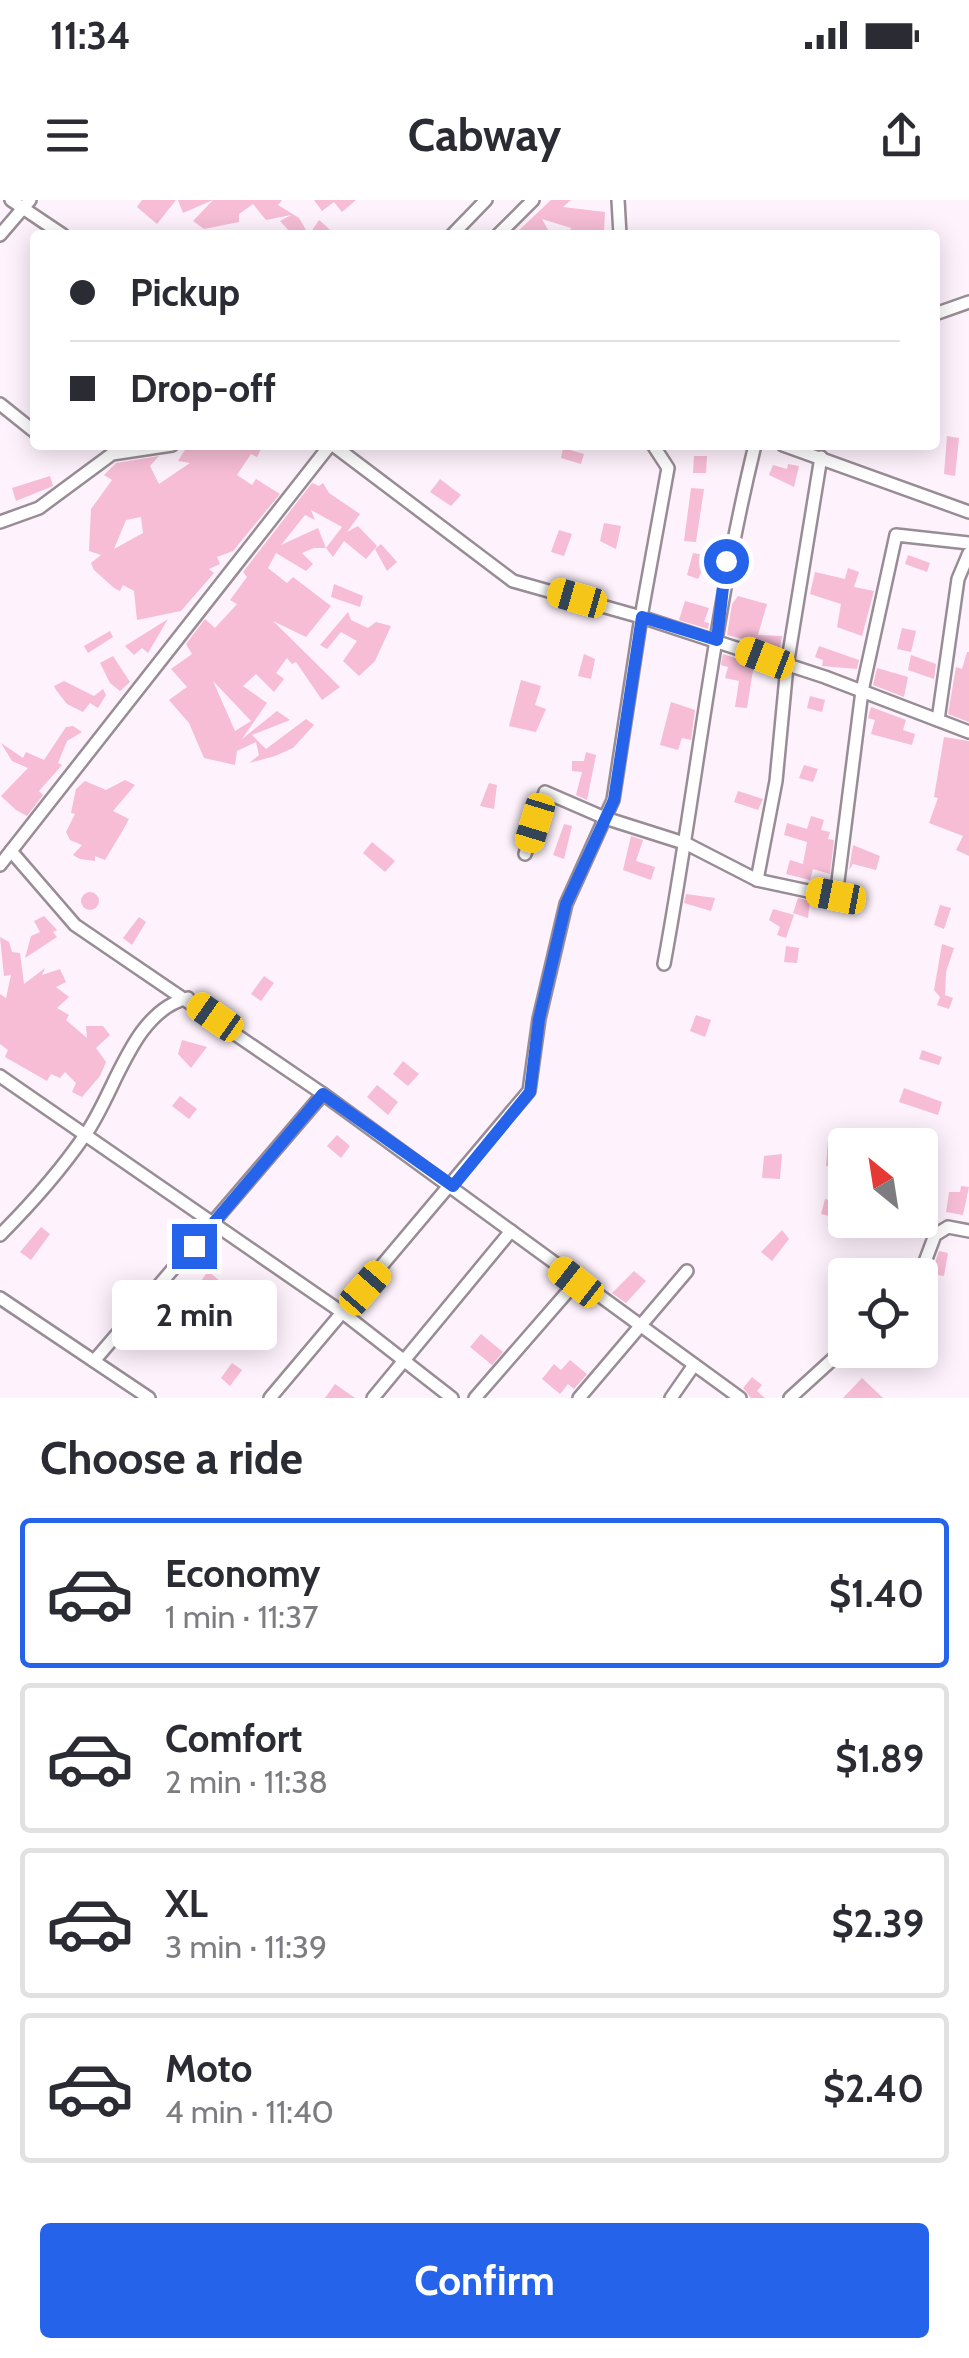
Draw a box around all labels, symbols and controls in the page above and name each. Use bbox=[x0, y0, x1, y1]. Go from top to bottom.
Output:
text: 11:34 bbox=[50, 12, 131, 59]
icon: menu bbox=[40, 108, 95, 163]
text: Cabway bbox=[408, 108, 561, 162]
icon: share bbox=[874, 108, 929, 163]
text: Pickup bbox=[130, 269, 240, 316]
text: Drop-off bbox=[130, 365, 276, 412]
route start bbox=[704, 539, 749, 584]
car bbox=[544, 575, 610, 621]
car bbox=[732, 633, 798, 683]
car bbox=[512, 790, 558, 856]
car bbox=[804, 876, 868, 916]
car bbox=[182, 988, 248, 1046]
north arrow bbox=[828, 1128, 938, 1238]
map controls bbox=[828, 1128, 938, 1368]
route end bbox=[172, 1224, 217, 1269]
car bbox=[543, 1252, 609, 1312]
car bbox=[334, 1256, 396, 1320]
button: locate bbox=[828, 1258, 938, 1368]
callout: 2 min bbox=[111, 1281, 276, 1351]
text: 2 min bbox=[156, 1295, 233, 1334]
text: Choose a ride bbox=[40, 1431, 303, 1485]
icon: car bbox=[45, 1548, 135, 1638]
text: Economy bbox=[165, 1550, 320, 1597]
text: $1.40 bbox=[829, 1570, 924, 1617]
text: 1 min · 11:37 bbox=[165, 1597, 318, 1636]
icon: car bbox=[45, 1713, 135, 1803]
text: Comfort bbox=[165, 1715, 302, 1762]
text: $1.89 bbox=[835, 1735, 924, 1782]
text: 2 min · 11:38 bbox=[165, 1762, 328, 1801]
icon: car bbox=[45, 1878, 135, 1968]
text: XL bbox=[165, 1880, 208, 1927]
text: $2.39 bbox=[832, 1900, 924, 1947]
text: 3 min · 11:39 bbox=[165, 1927, 327, 1966]
icon: car bbox=[45, 2043, 135, 2133]
text: Moto bbox=[165, 2045, 252, 2092]
text: $2.40 bbox=[823, 2065, 924, 2112]
text: 4 min · 11:40 bbox=[165, 2092, 334, 2131]
button: Confirm bbox=[40, 2223, 929, 2338]

